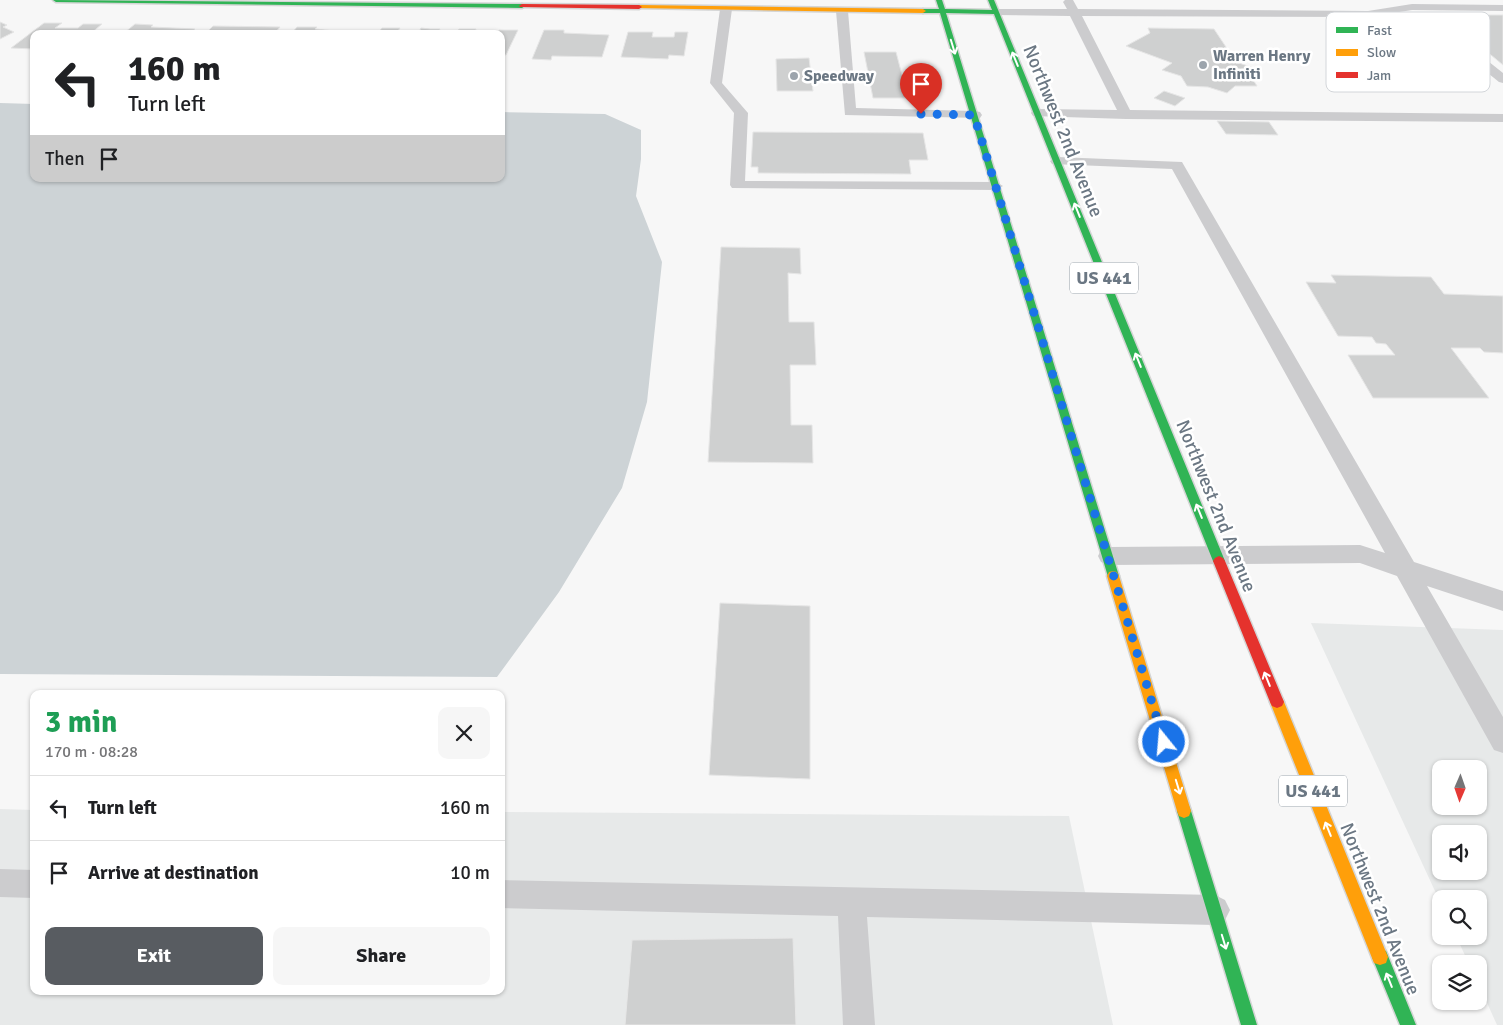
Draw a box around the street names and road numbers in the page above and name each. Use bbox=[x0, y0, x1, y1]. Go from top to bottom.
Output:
street label: Northwest 2nd Avenue bbox=[1018, 42, 1108, 220]
road number: US 441 bbox=[1070, 262, 1138, 294]
street label: Northwest 2nd Avenue bbox=[1171, 417, 1261, 595]
road number: US 441 bbox=[1279, 776, 1347, 806]
street label: Northwest 2nd Avenue bbox=[1335, 820, 1425, 998]

